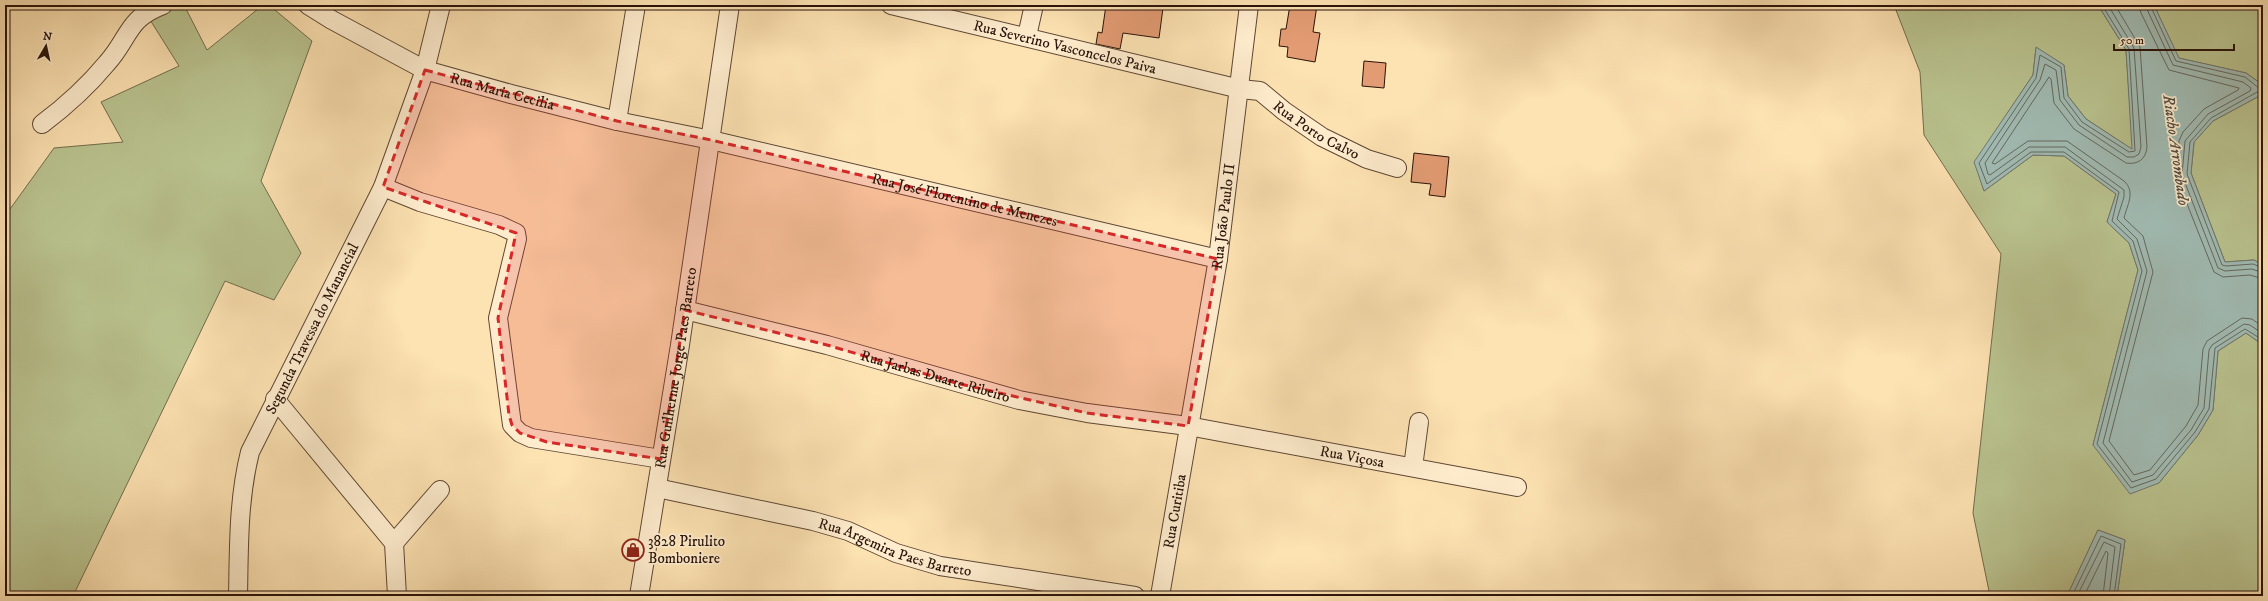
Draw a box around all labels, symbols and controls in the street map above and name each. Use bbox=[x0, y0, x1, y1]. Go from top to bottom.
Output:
street label: Rua Severino Vasconcelos Paiva bbox=[971, 16, 1159, 79]
north arrow bbox=[26, 26, 66, 66]
scale bar bbox=[2114, 26, 2234, 52]
text: N bbox=[42, 29, 53, 45]
text: 50 m bbox=[2120, 33, 2144, 48]
street label: Rua Maria Cecilia bbox=[448, 68, 557, 115]
water label: Riacho Arrombado bbox=[2158, 93, 2194, 207]
street label: Rua Porto Calvo bbox=[1269, 97, 1362, 164]
street label: Rua João Paulo II bbox=[1207, 162, 1240, 271]
street label: Rua José Florentino de Menezes bbox=[870, 169, 1059, 231]
street label: Segunda Travessa do Manancial bbox=[262, 240, 364, 417]
street label: Rua Guilherme Jorge Paes Barreto bbox=[651, 266, 701, 470]
street label: Rua Jarbas Duarte Ribeiro bbox=[858, 346, 1012, 407]
street label: Rua Viçosa bbox=[1318, 442, 1386, 472]
street label: Rua Curitiba bbox=[1159, 472, 1191, 550]
street label: Rua Argemira Paes Barreto bbox=[816, 514, 973, 581]
place label: 3828 Pirulito Bomboniere bbox=[648, 532, 725, 568]
shop icon: 3828 Pirulito Bomboniere bbox=[620, 537, 646, 563]

